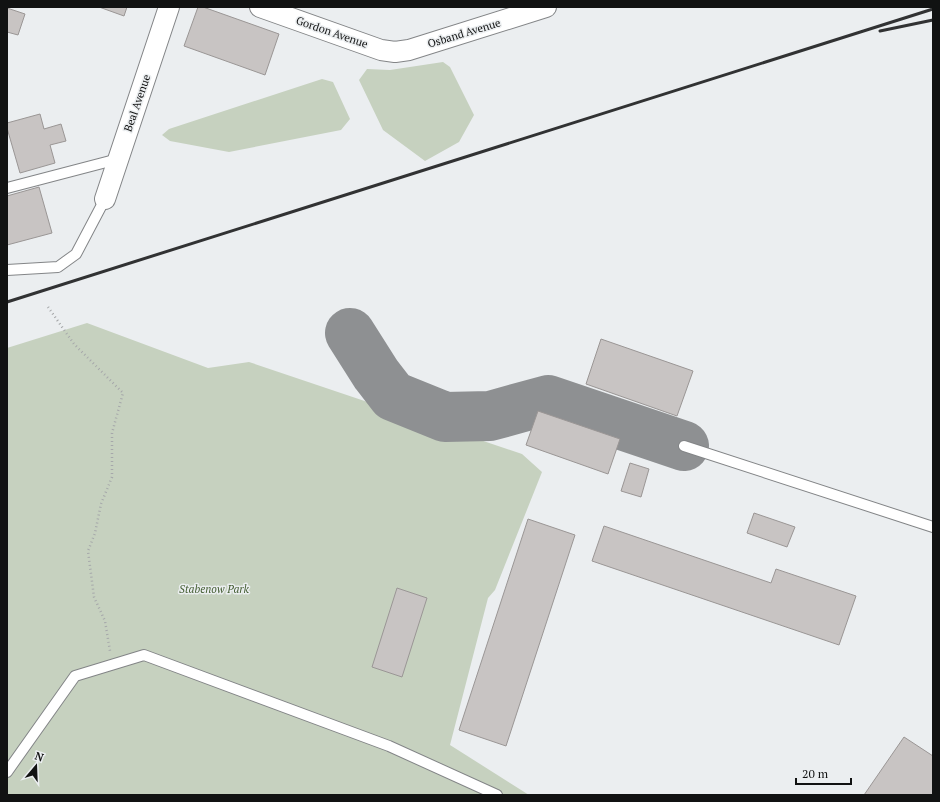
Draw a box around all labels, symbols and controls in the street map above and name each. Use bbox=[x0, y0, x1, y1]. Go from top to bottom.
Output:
street label: Gordon Avenue bbox=[294, 13, 370, 51]
street label: Osband Avenue bbox=[426, 15, 503, 51]
street label: Beal Avenue bbox=[121, 72, 153, 133]
park label: Stabenow Park bbox=[179, 582, 250, 596]
north arrow bbox=[16, 746, 56, 786]
text: N bbox=[33, 749, 46, 765]
scale bar bbox=[796, 760, 851, 786]
text: 20 m bbox=[802, 766, 829, 781]

